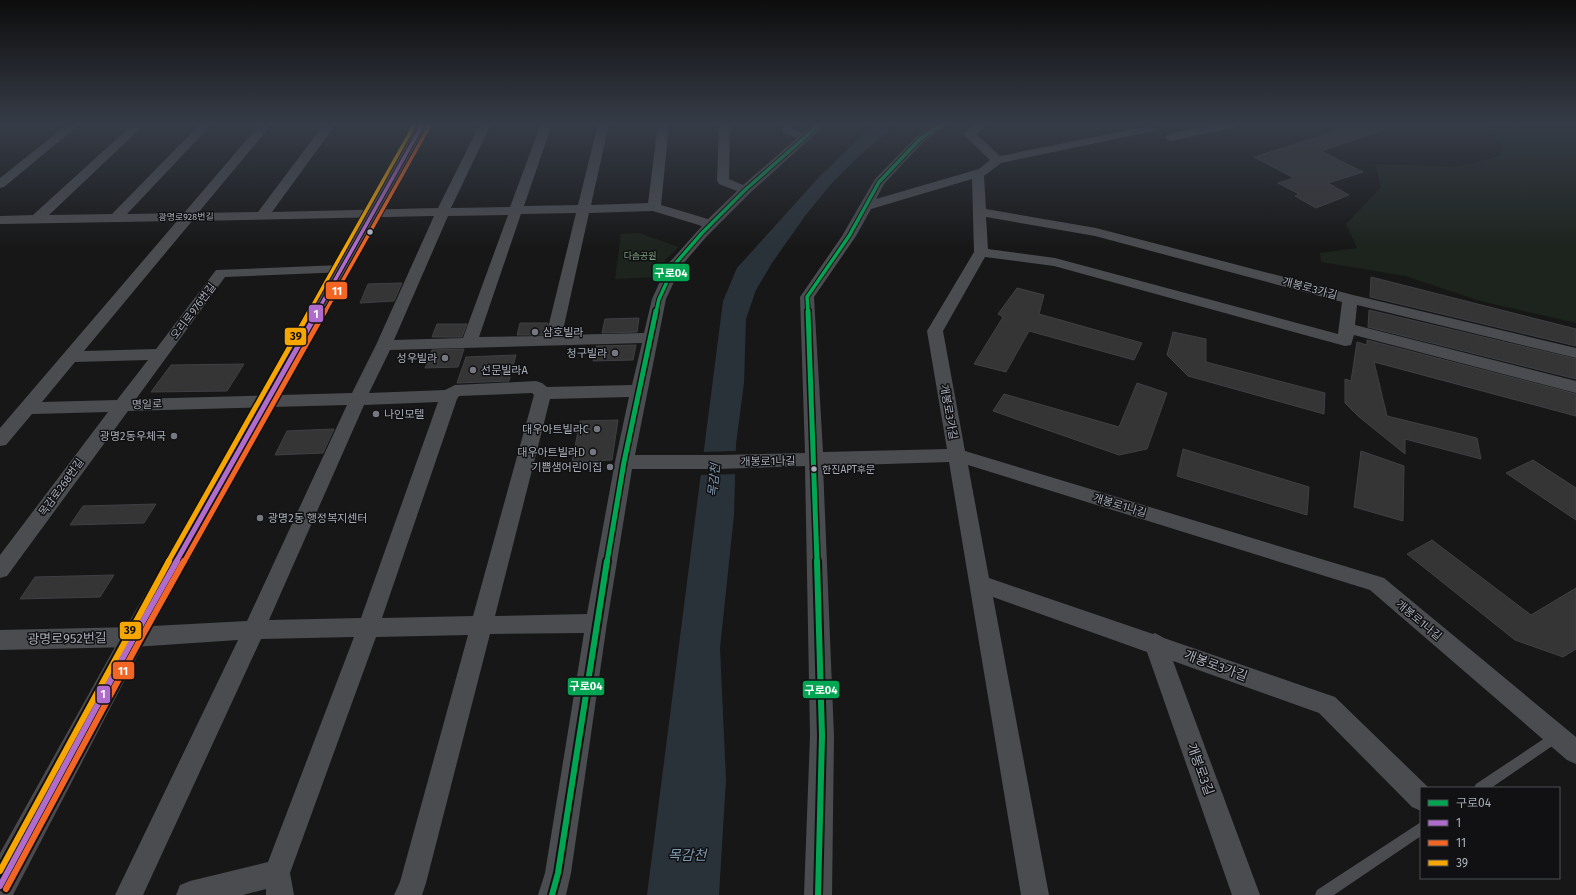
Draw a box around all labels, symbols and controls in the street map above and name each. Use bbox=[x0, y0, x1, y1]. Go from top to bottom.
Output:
street label: 광명로928번길 bbox=[158, 212, 214, 222]
unlabelled marker bbox=[365, 227, 375, 237]
park label: 다솜공원 bbox=[623, 251, 657, 261]
line badge: 구로04 bbox=[652, 263, 690, 282]
text: 구로04 bbox=[655, 267, 687, 280]
street label: 개봉로3가길 bbox=[1281, 275, 1339, 302]
street label: 오리로976번길 bbox=[168, 281, 219, 342]
line badge: 11 bbox=[325, 281, 348, 300]
text: 11 bbox=[332, 285, 342, 298]
line badge: 1 bbox=[308, 304, 324, 323]
text: 1 bbox=[313, 308, 319, 321]
place label: 삼호빌라 bbox=[543, 326, 583, 339]
line badge: 39 bbox=[284, 327, 307, 346]
marker: 삼호빌라 bbox=[530, 327, 540, 337]
text: 39 bbox=[289, 330, 302, 343]
place label: 청구빌라 bbox=[567, 347, 607, 360]
marker: 청구빌라 bbox=[610, 348, 620, 358]
place label: 성우빌라 bbox=[397, 352, 437, 365]
marker: 성우빌라 bbox=[440, 353, 450, 363]
place label: 선문빌라A bbox=[481, 364, 528, 377]
marker: 선문빌라A bbox=[468, 365, 478, 375]
street label: 개봉로3가길 bbox=[937, 383, 960, 441]
street label: 명일로 bbox=[132, 397, 162, 412]
place label: 나인모텔 bbox=[384, 408, 424, 421]
marker: 나인모텔 bbox=[371, 409, 381, 419]
place label: 대우아트빌라C bbox=[522, 423, 589, 436]
marker: 대우아트빌라C bbox=[592, 424, 602, 434]
place label: 광명2동우체국 bbox=[100, 430, 166, 443]
marker: 광명2동우체국 bbox=[169, 431, 179, 441]
place label: 대우아트빌라D bbox=[517, 446, 585, 459]
marker: 대우아트빌라D bbox=[588, 447, 598, 457]
street label: 개봉로1나길 bbox=[740, 455, 796, 468]
street label: 목감로268번길 bbox=[36, 456, 87, 519]
place label: 기쁨샘어린이집 bbox=[531, 461, 602, 474]
water label: 목감천 bbox=[705, 461, 723, 497]
marker: 기쁨샘어린이집 bbox=[605, 462, 615, 472]
marker: 한진APT후문 bbox=[809, 464, 819, 474]
place label: 한진APT후문 bbox=[822, 464, 875, 476]
street label: 개봉로1나길 bbox=[1091, 491, 1148, 520]
place label: 광명2동 행정복지센터 bbox=[268, 512, 367, 525]
marker: 광명2동 행정복지센터 bbox=[255, 513, 265, 523]
street label: 개봉로1나길 bbox=[1393, 598, 1444, 643]
line badge: 39 bbox=[119, 621, 142, 640]
text: 39 bbox=[123, 624, 136, 637]
street label: 광명로952번길 bbox=[27, 630, 107, 647]
street label: 개봉로3가길 bbox=[1182, 647, 1250, 684]
line badge: 11 bbox=[112, 661, 135, 680]
text: 11 bbox=[118, 665, 128, 678]
line badge: 구로04 bbox=[567, 677, 605, 696]
text: 구로04 bbox=[570, 680, 602, 693]
line badge: 구로04 bbox=[802, 680, 840, 699]
text: 구로04 bbox=[805, 684, 837, 697]
line badge: 1 bbox=[96, 685, 111, 704]
text: 1 bbox=[100, 688, 106, 701]
street label: 개봉로3길 bbox=[1184, 741, 1217, 797]
legend bbox=[1420, 787, 1560, 879]
text: 구로04 bbox=[1456, 796, 1492, 810]
text: 1 bbox=[1456, 816, 1461, 830]
text: 11 bbox=[1456, 836, 1466, 850]
water label: 목감천 bbox=[668, 847, 707, 864]
text: 39 bbox=[1456, 856, 1468, 870]

